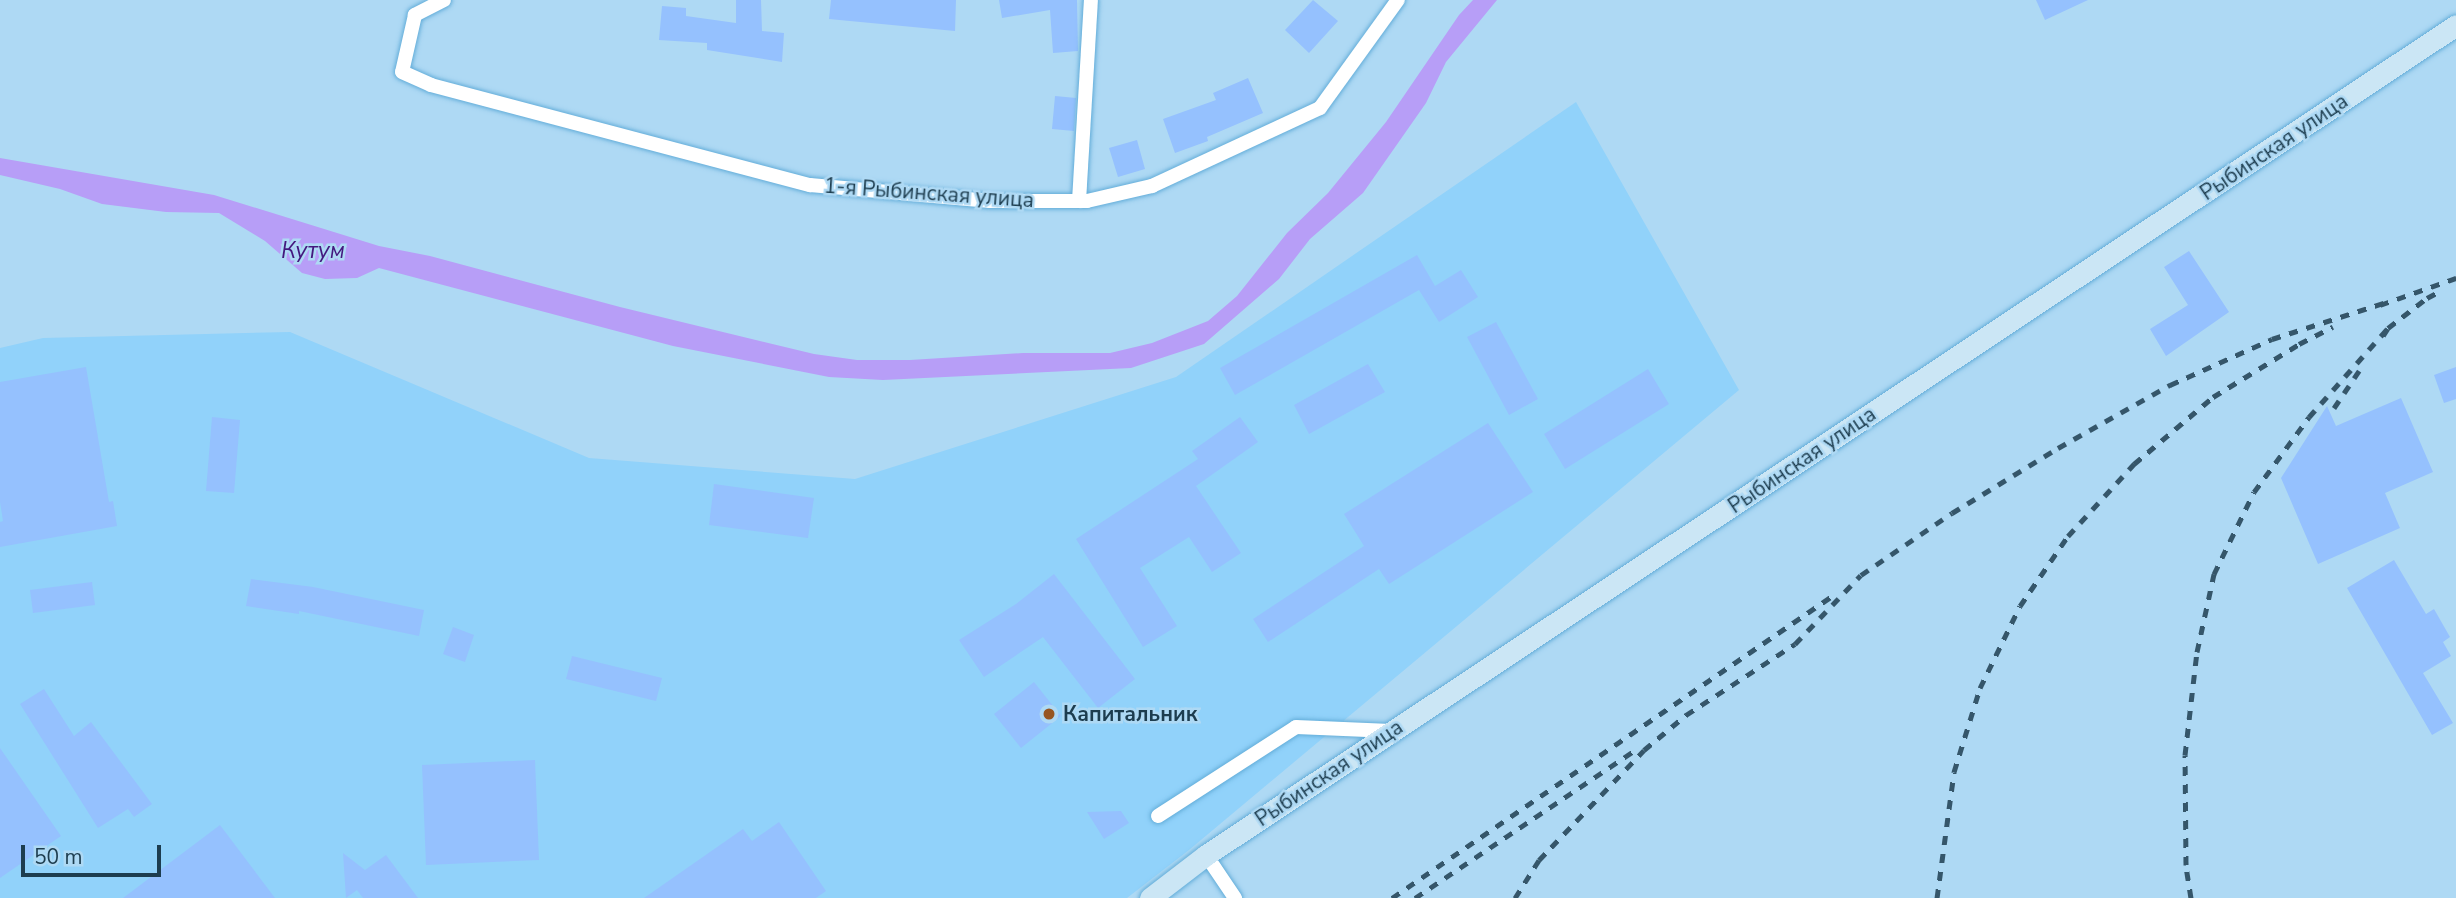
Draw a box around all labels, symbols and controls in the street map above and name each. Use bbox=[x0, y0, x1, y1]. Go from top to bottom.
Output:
street label: Рыбинская улица bbox=[2195, 88, 2353, 206]
street label: 1-я Рыбинская улица bbox=[823, 173, 1035, 213]
water label: Кутум bbox=[281, 237, 345, 265]
street label: Рыбинская улица bbox=[1723, 401, 1881, 519]
place label: Капитальник bbox=[1063, 701, 1197, 727]
marker: Капитальник bbox=[1041, 706, 1057, 722]
street label: Рыбинская улица bbox=[1250, 714, 1408, 832]
scale bar bbox=[24, 832, 164, 876]
text: 50 m bbox=[34, 843, 83, 871]

